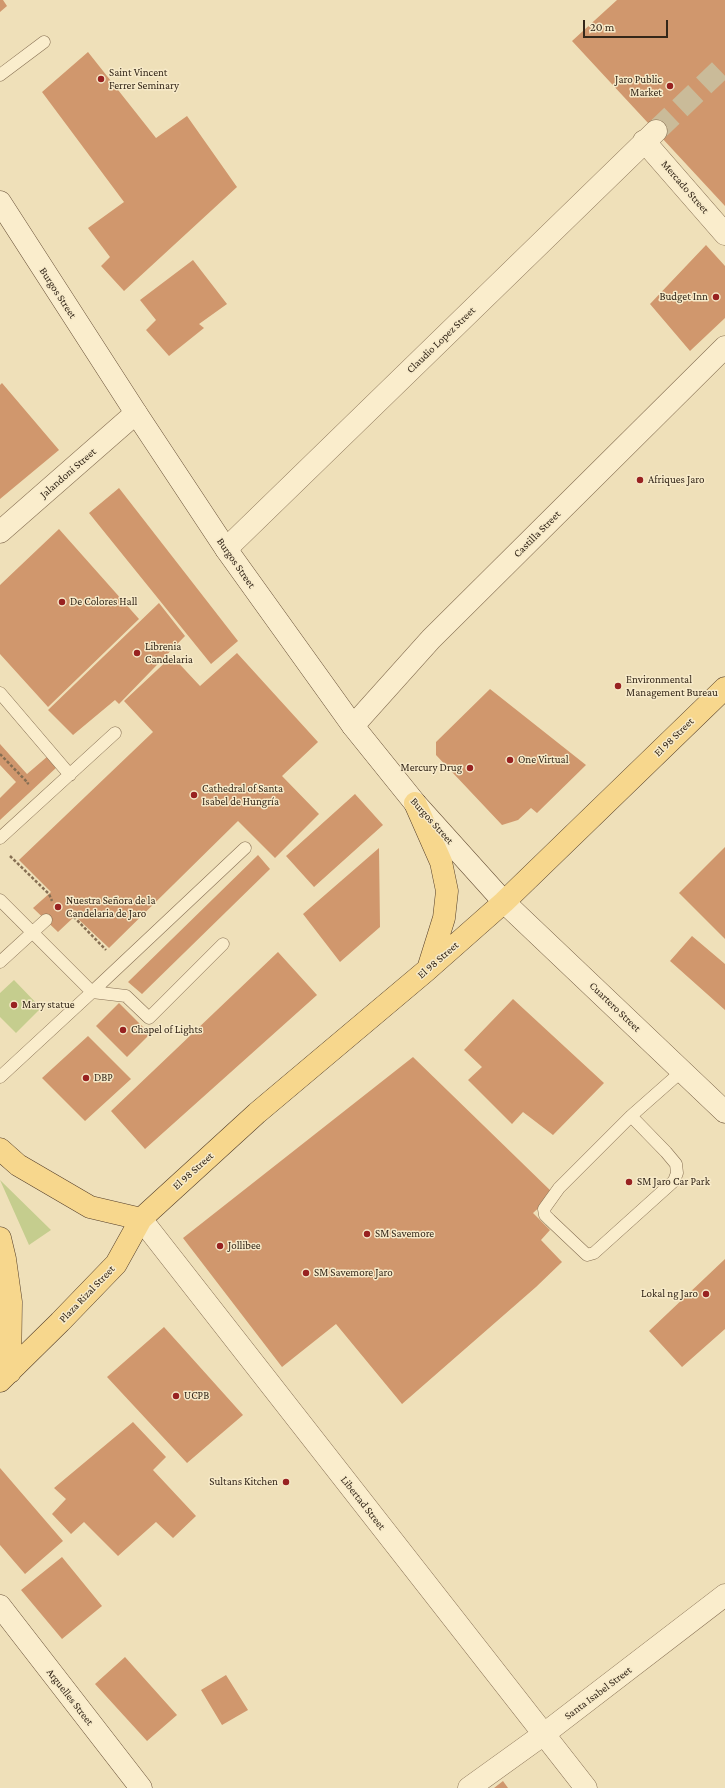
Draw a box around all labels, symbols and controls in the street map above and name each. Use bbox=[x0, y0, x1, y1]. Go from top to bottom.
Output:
scale bar bbox=[585, 12, 670, 38]
text: 20 m bbox=[590, 20, 614, 34]
place label: Saint Vincent Ferrer Seminary bbox=[109, 66, 179, 92]
place label: Jaro Public Market bbox=[615, 73, 662, 99]
marker: Saint Vincent Ferrer Seminary bbox=[96, 74, 106, 84]
marker: Jaro Public Market bbox=[665, 81, 675, 91]
street label: Mercado Street bbox=[658, 158, 712, 216]
street label: Burgos Street bbox=[37, 265, 79, 321]
place label: Budget Inn bbox=[659, 290, 708, 304]
marker: Budget Inn bbox=[711, 292, 721, 302]
street label: Claudio Lopez Street bbox=[404, 304, 478, 376]
street label: Jalandoni Street bbox=[37, 445, 99, 501]
place label: Afriques Jaro bbox=[648, 473, 704, 487]
marker: Afriques Jaro bbox=[635, 475, 645, 485]
street label: Castilla Street bbox=[511, 508, 563, 560]
street label: Burgos Street bbox=[214, 535, 258, 591]
place label: De Colores Hall bbox=[70, 595, 137, 609]
marker: De Colores Hall bbox=[57, 597, 67, 607]
place label: Librenia Candelaria bbox=[145, 640, 193, 666]
marker: Librenia Candelaria bbox=[132, 648, 142, 658]
place label: Environmental Management Bureau bbox=[626, 673, 718, 699]
marker: Environmental Management Bureau bbox=[613, 681, 623, 691]
street label: El 98 Street bbox=[651, 715, 697, 759]
place label: One Virtual bbox=[518, 753, 569, 767]
marker: One Virtual bbox=[505, 755, 515, 765]
place label: Mercury Drug bbox=[401, 761, 462, 775]
marker: Mercury Drug bbox=[465, 763, 475, 773]
place label: Cathedral of Santa Isabel de Hungría bbox=[202, 782, 283, 808]
marker: Cathedral of Santa Isabel de Hungría bbox=[189, 790, 199, 800]
street label: Burgos Street bbox=[408, 795, 456, 847]
place label: Nuestra Señora de la Candelaria de Jaro bbox=[66, 894, 156, 920]
marker: Nuestra Señora de la Candelaria de Jaro bbox=[53, 902, 63, 912]
street label: El 98 Street bbox=[415, 939, 461, 981]
street label: Cuartero Street bbox=[586, 979, 644, 1035]
place label: Mary statue bbox=[22, 998, 75, 1012]
marker: Mary statue bbox=[9, 1000, 19, 1010]
place label: Chapel of Lights bbox=[131, 1023, 202, 1037]
marker: Chapel of Lights bbox=[118, 1025, 128, 1035]
place label: DBP bbox=[94, 1071, 113, 1085]
marker: DBP bbox=[81, 1073, 91, 1083]
street label: El 98 Street bbox=[170, 1149, 216, 1193]
place label: SM Jaro Car Park bbox=[637, 1175, 710, 1189]
marker: SM Jaro Car Park bbox=[624, 1177, 634, 1187]
place label: SM Savemore bbox=[375, 1227, 434, 1241]
marker: SM Savemore bbox=[362, 1229, 372, 1239]
place label: Jollibee bbox=[228, 1239, 261, 1253]
marker: Jollibee bbox=[215, 1241, 225, 1251]
street label: Plaza Rizal Street bbox=[56, 1263, 118, 1325]
place label: SM Savemore Jaro bbox=[314, 1266, 393, 1280]
marker: SM Savemore Jaro bbox=[301, 1268, 311, 1278]
place label: Lokal ng Jaro bbox=[641, 1287, 698, 1301]
marker: Lokal ng Jaro bbox=[701, 1289, 711, 1299]
place label: UCPB bbox=[184, 1389, 209, 1403]
marker: UCPB bbox=[171, 1391, 181, 1401]
street label: Libertad Street bbox=[338, 1473, 388, 1533]
place label: Sultans Kitchen bbox=[209, 1475, 278, 1489]
marker: Sultans Kitchen bbox=[281, 1477, 291, 1487]
street label: Santa Isabel Street bbox=[562, 1663, 634, 1723]
street label: Arguelles Street bbox=[44, 1666, 96, 1728]

